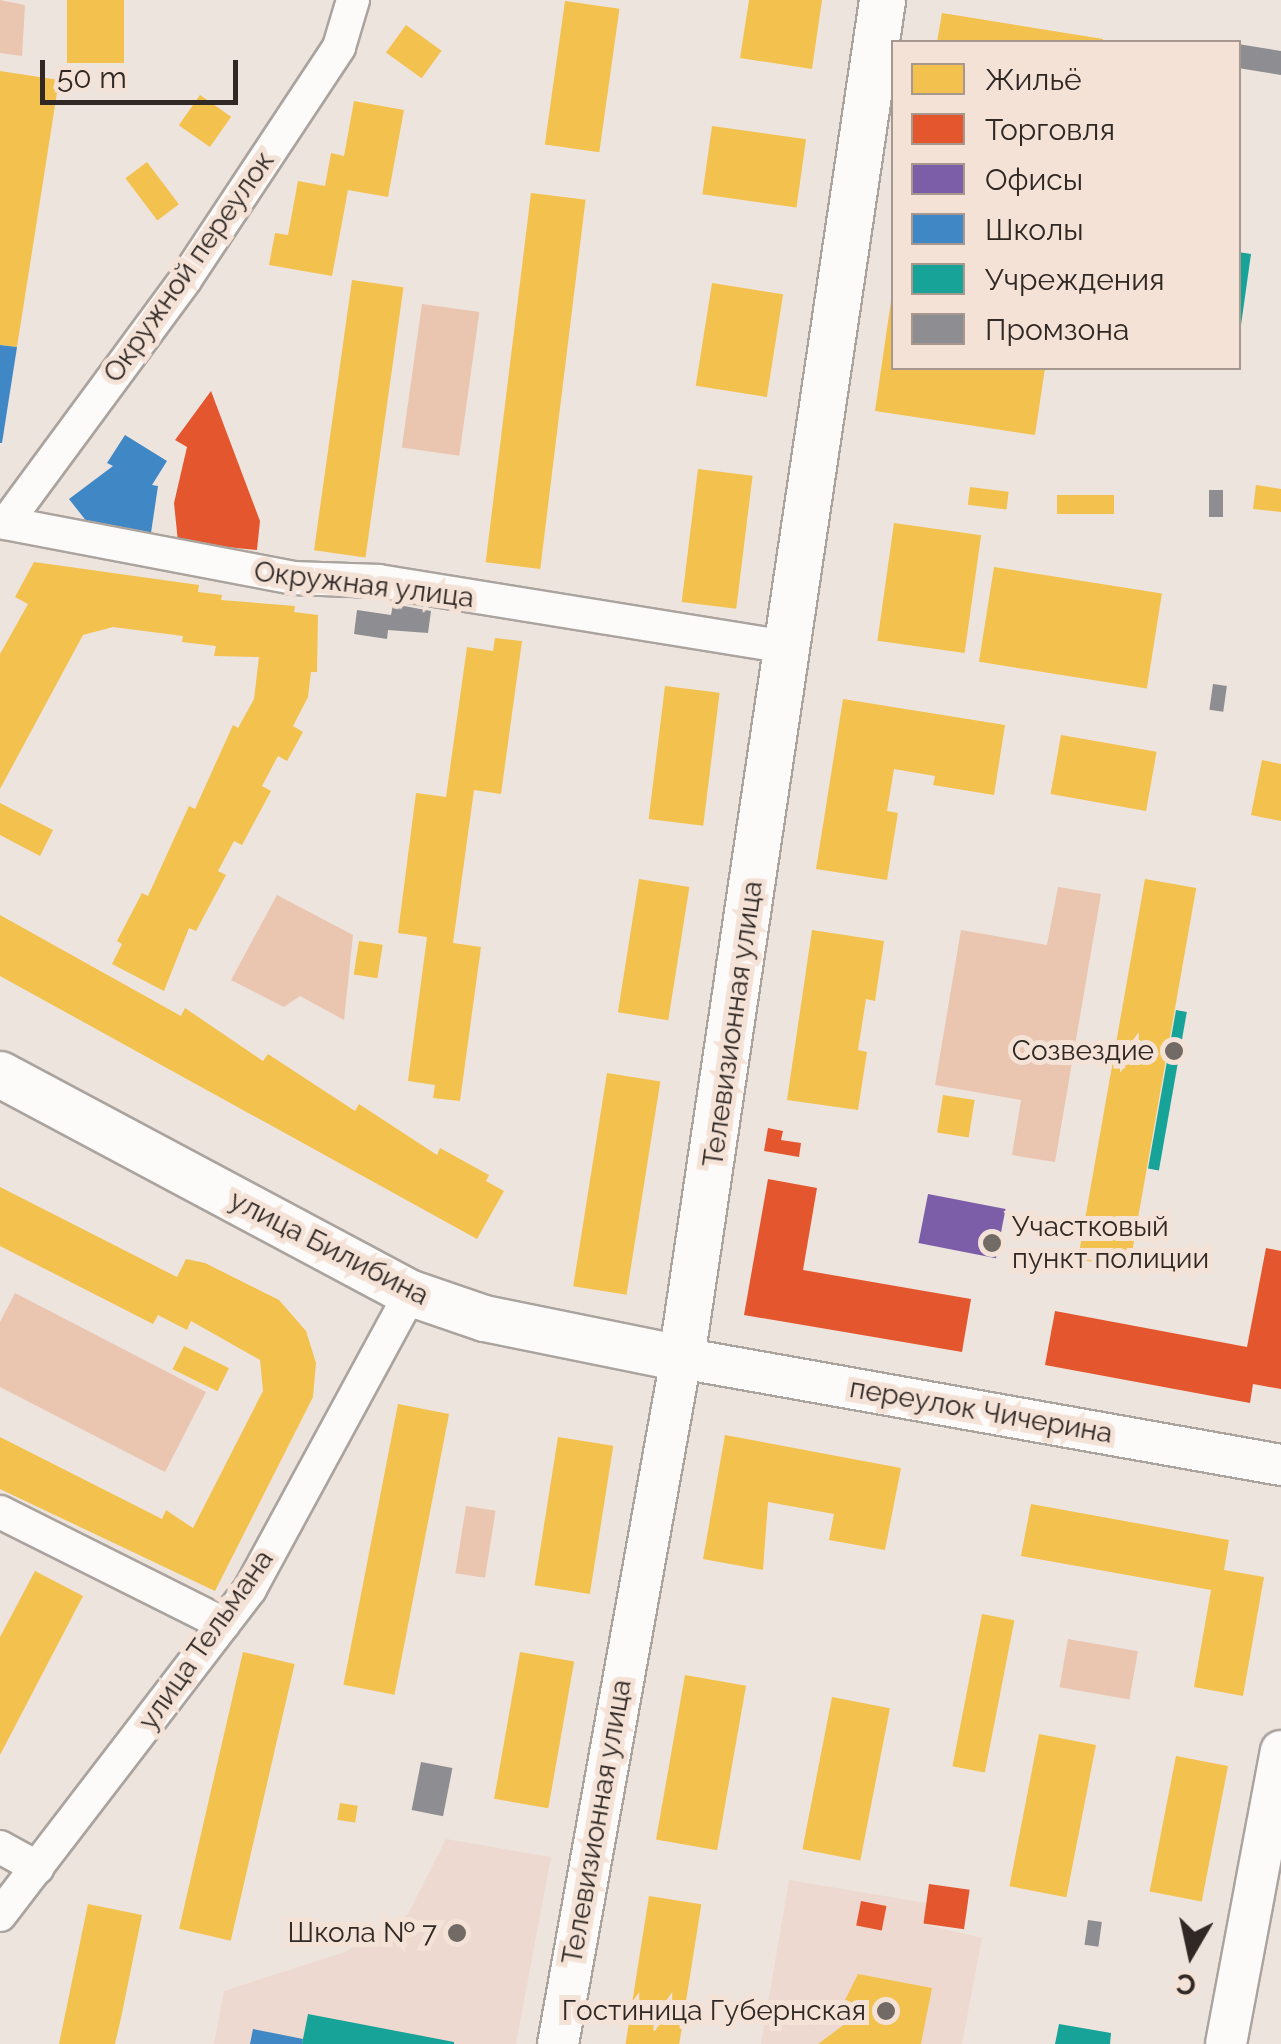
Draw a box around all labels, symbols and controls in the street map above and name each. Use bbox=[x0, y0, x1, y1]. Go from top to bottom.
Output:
scale bar bbox=[45, 40, 242, 102]
legend bbox=[891, 40, 1241, 370]
text: 50 m bbox=[57, 60, 127, 95]
text: Жильё bbox=[985, 62, 1082, 97]
text: Торговля bbox=[985, 112, 1115, 147]
street label: Окружной переулок bbox=[97, 145, 281, 389]
text: Офисы bbox=[985, 162, 1083, 197]
text: Школы bbox=[985, 212, 1084, 247]
text: Учреждения bbox=[985, 262, 1165, 297]
text: Промзона bbox=[985, 312, 1129, 347]
street label: Окружная улица bbox=[252, 555, 476, 615]
street label: Телевизионная улица bbox=[696, 878, 770, 1170]
place label: Созвездие bbox=[1012, 1034, 1154, 1068]
marker: Созвездие bbox=[1163, 1040, 1185, 1062]
street label: улица Билибина bbox=[224, 1183, 434, 1313]
place label: Участковый пункт полиции bbox=[1012, 1210, 1209, 1276]
marker: Участковый пункт полиции bbox=[981, 1232, 1003, 1254]
street label: переулок Чичерина bbox=[847, 1371, 1115, 1451]
street label: улица Тельмана bbox=[131, 1543, 281, 1737]
street label: Телевизионная улица bbox=[555, 1677, 639, 1967]
north arrow bbox=[1141, 1904, 1241, 2004]
place label: Школа № 7 bbox=[288, 1916, 437, 1950]
marker: Школа № 7 bbox=[446, 1922, 468, 1944]
text: С bbox=[1174, 1966, 1198, 2002]
place label: Гостиница Губернская bbox=[562, 1994, 866, 2028]
marker: Гостиница Губернская bbox=[875, 2000, 897, 2022]

